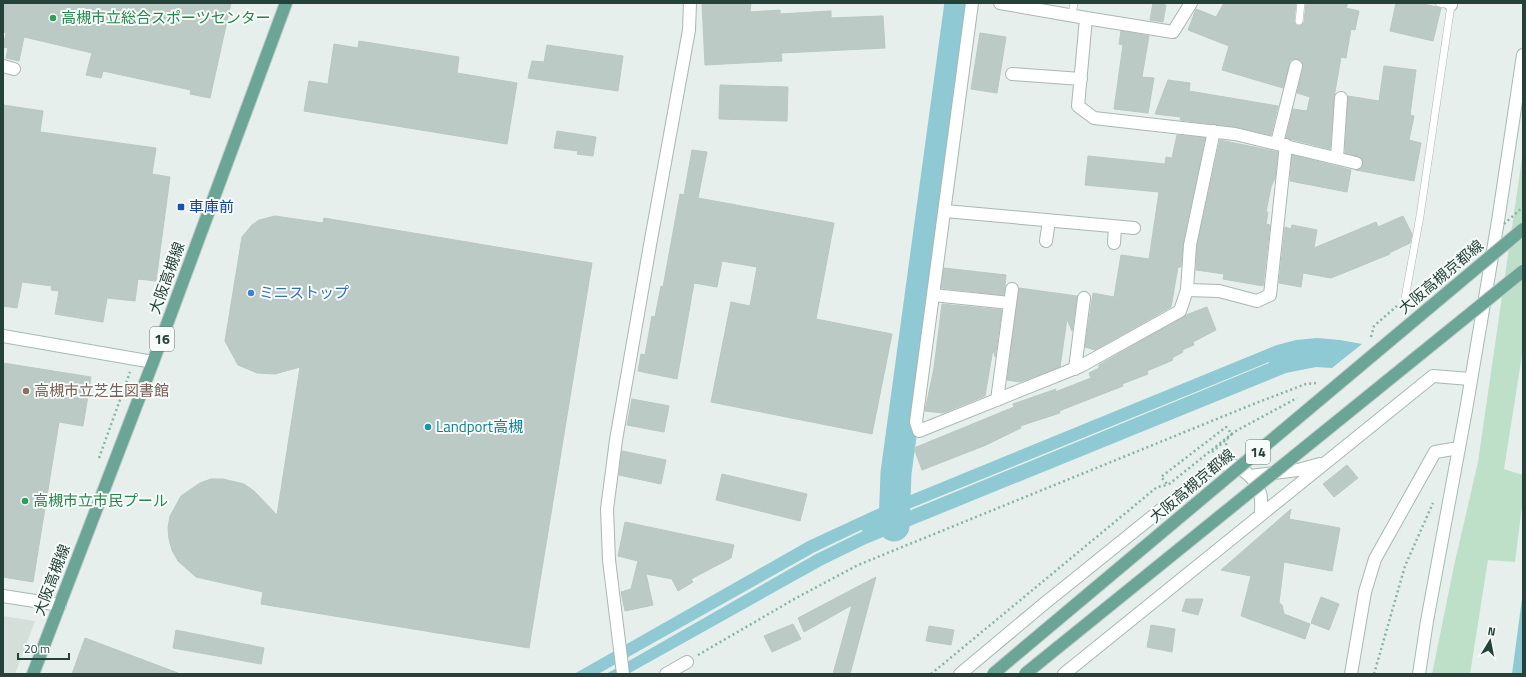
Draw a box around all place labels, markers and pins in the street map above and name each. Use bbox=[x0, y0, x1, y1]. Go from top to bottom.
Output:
place label: 高槻市立総合スポーツセンター bbox=[61, 6, 271, 29]
marker: 高槻市立総合スポーツセンター bbox=[48, 13, 58, 23]
place label: 車庫前 bbox=[189, 195, 234, 218]
marker: 車庫前 bbox=[176, 202, 186, 212]
place label: ミニストップ bbox=[259, 281, 349, 304]
marker: ミニストップ bbox=[246, 288, 256, 298]
place label: 高槻市立芝生図書館 bbox=[34, 379, 169, 402]
marker: 高槻市立芝生図書館 bbox=[21, 386, 31, 396]
place label: Landport高槻 bbox=[436, 415, 523, 438]
marker: Landport高槻 bbox=[423, 422, 433, 432]
place label: 高槻市立市民プール bbox=[33, 489, 168, 512]
marker: 高槻市立市民プール bbox=[20, 496, 30, 506]

